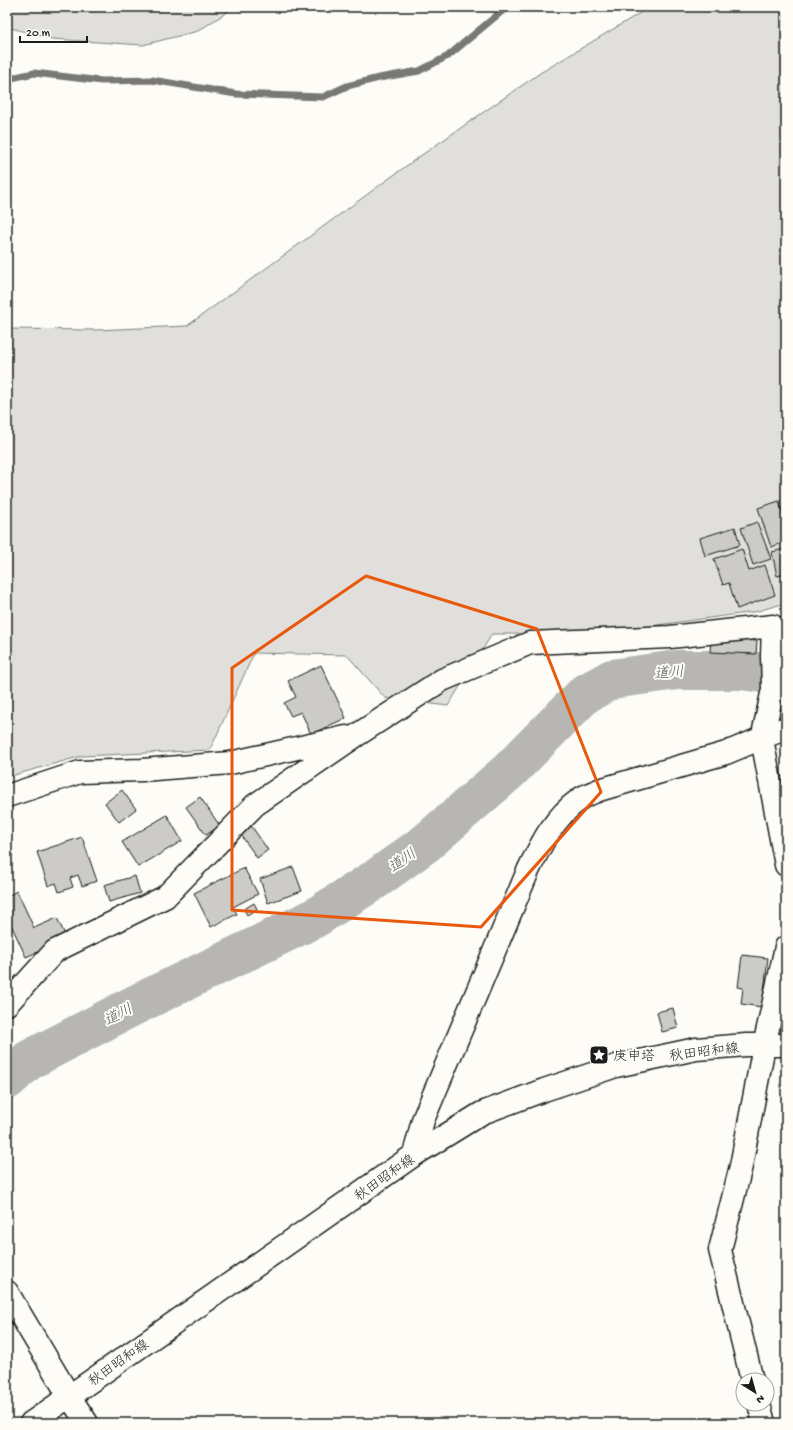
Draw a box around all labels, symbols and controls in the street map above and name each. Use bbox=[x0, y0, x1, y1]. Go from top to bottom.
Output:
scale bar bbox=[20, 18, 87, 44]
text: 20 m bbox=[26, 27, 51, 41]
water label: 道川 bbox=[653, 664, 685, 684]
water label: 道川 bbox=[386, 846, 421, 878]
water label: 道川 bbox=[101, 1001, 136, 1031]
street label: 秋田昭和線 bbox=[669, 1041, 740, 1066]
place icon: 庚申塔 bbox=[588, 1044, 610, 1066]
place label: 庚申塔 bbox=[613, 1049, 655, 1066]
street label: 秋田昭和線 bbox=[352, 1152, 419, 1206]
street label: 秋田昭和線 bbox=[86, 1337, 153, 1391]
north arrow bbox=[735, 1372, 775, 1412]
text: N bbox=[753, 1391, 766, 1405]

